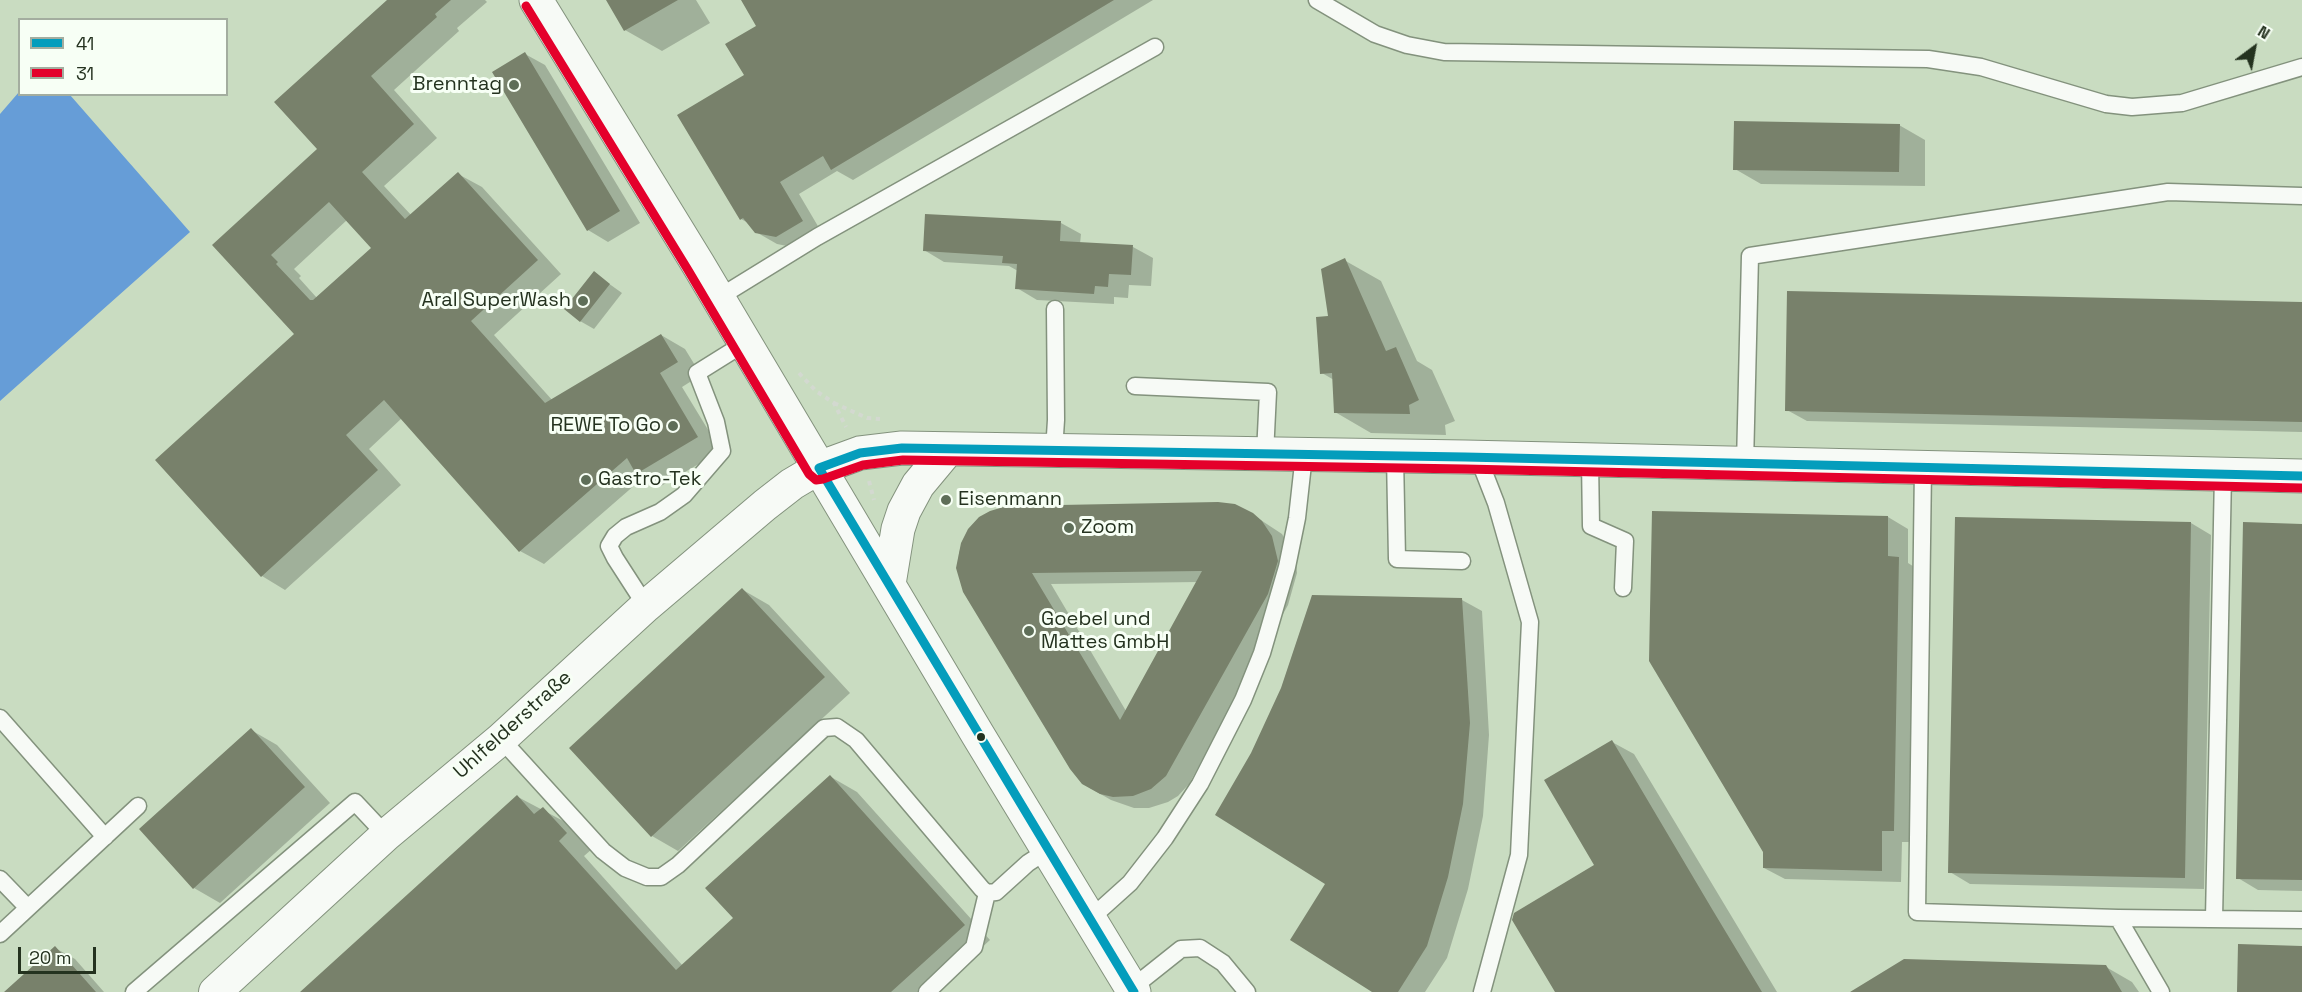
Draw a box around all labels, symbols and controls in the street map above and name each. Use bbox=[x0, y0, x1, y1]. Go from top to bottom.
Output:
legend bbox=[18, 18, 228, 96]
north arrow bbox=[2224, 18, 2284, 78]
text: N bbox=[2254, 21, 2274, 44]
text: 41 bbox=[76, 32, 94, 55]
text: 31 bbox=[76, 62, 94, 85]
place label: Brenntag bbox=[412, 73, 502, 97]
marker: Brenntag bbox=[507, 78, 521, 92]
place label: Aral SuperWash bbox=[421, 289, 571, 313]
marker: Aral SuperWash bbox=[576, 294, 590, 308]
place label: REWE To Go bbox=[550, 414, 661, 438]
marker: REWE To Go bbox=[666, 419, 680, 433]
place label: Gastro-Tek bbox=[598, 468, 701, 492]
marker: Gastro-Tek bbox=[579, 473, 593, 487]
place label: Eisenmann bbox=[958, 488, 1062, 512]
marker: Eisenmann bbox=[939, 493, 953, 507]
place label: Zoom bbox=[1081, 516, 1134, 540]
marker: Zoom bbox=[1062, 521, 1076, 535]
place label: Goebel und Mattes GmbH bbox=[1041, 608, 1169, 655]
marker: Goebel und Mattes GmbH bbox=[1022, 624, 1036, 638]
street label: Uhlfelderstraße bbox=[449, 666, 577, 784]
unlabelled marker bbox=[975, 731, 987, 743]
scale bar bbox=[21, 935, 99, 973]
text: 20 m bbox=[29, 946, 72, 969]

